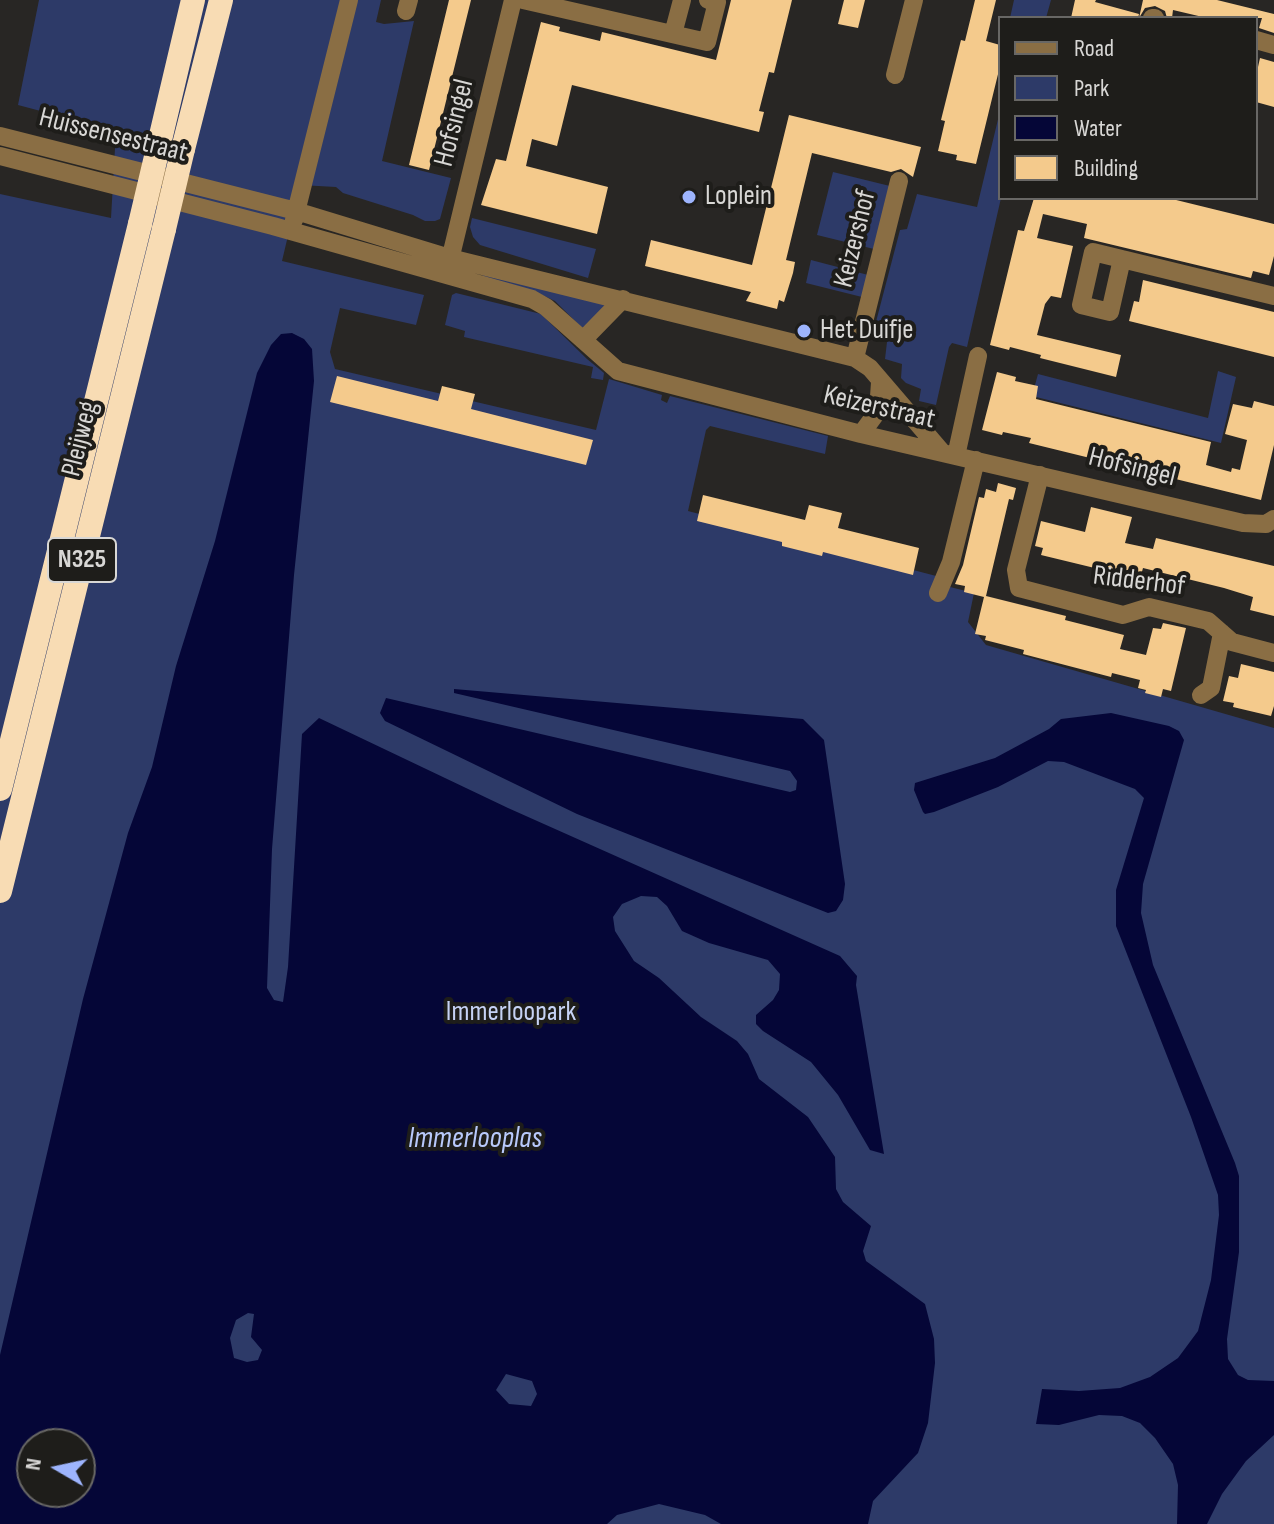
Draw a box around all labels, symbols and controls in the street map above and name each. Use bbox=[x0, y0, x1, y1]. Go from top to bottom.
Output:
legend bbox=[998, 16, 1258, 200]
text: Road bbox=[1074, 34, 1114, 63]
text: Park bbox=[1074, 74, 1109, 103]
street label: Hofsingel bbox=[428, 76, 482, 170]
street label: Huissensestraat bbox=[35, 101, 191, 171]
text: Water bbox=[1074, 114, 1122, 143]
text: Building bbox=[1074, 154, 1138, 183]
place label: Loplein bbox=[705, 180, 772, 214]
street label: Keizershof bbox=[828, 187, 884, 291]
marker: Loplein bbox=[680, 188, 698, 206]
place label: Het Duifje bbox=[820, 314, 913, 348]
marker: Het Duifje bbox=[795, 322, 813, 340]
street label: Keizerstraat bbox=[820, 379, 938, 437]
street label: Pleijweg bbox=[55, 398, 107, 480]
street label: Hofsingel bbox=[1085, 441, 1179, 495]
road number: N325 bbox=[48, 538, 116, 582]
street label: Ridderhof bbox=[1091, 560, 1187, 604]
park label: Immerloopark bbox=[446, 996, 576, 1030]
water label: Immerlooplas bbox=[408, 1121, 542, 1157]
north arrow bbox=[16, 1428, 96, 1508]
text: N bbox=[20, 1457, 48, 1472]

